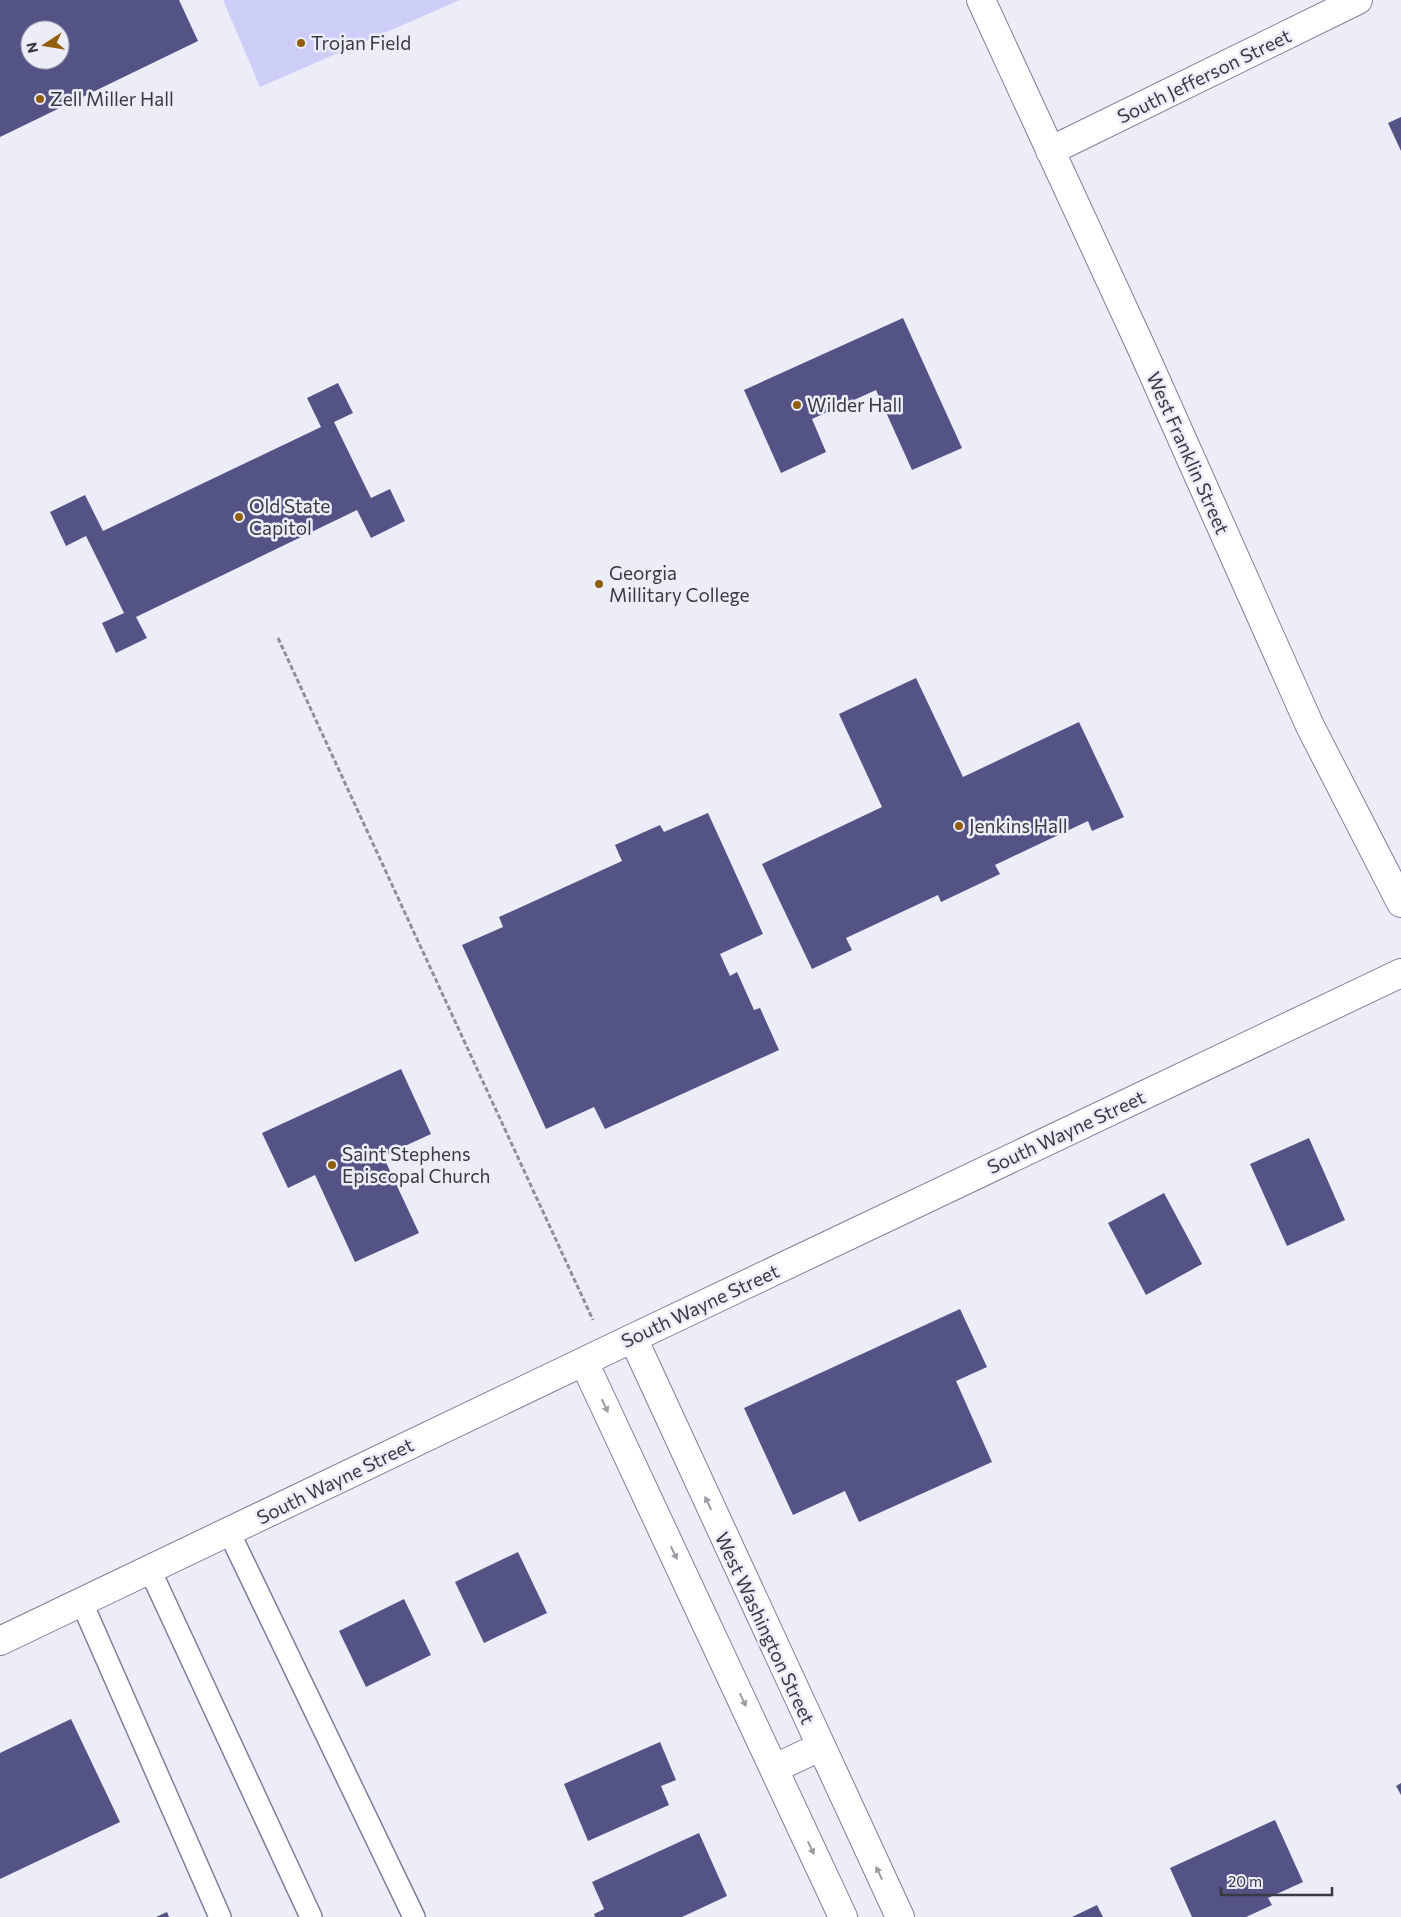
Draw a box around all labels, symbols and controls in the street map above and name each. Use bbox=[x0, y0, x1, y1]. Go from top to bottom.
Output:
north arrow bbox=[20, 20, 70, 70]
street label: South Jefferson Street bbox=[1113, 23, 1295, 128]
place label: Trojan Field bbox=[311, 31, 411, 54]
marker: Trojan Field bbox=[295, 37, 307, 49]
text: N bbox=[22, 41, 41, 55]
place label: Zell Miller Hall bbox=[50, 87, 174, 110]
marker: Zell Miller Hall bbox=[34, 93, 46, 105]
street label: West Franklin Street bbox=[1142, 368, 1235, 538]
place label: Wilder Hall bbox=[807, 393, 902, 416]
marker: Wilder Hall bbox=[791, 399, 803, 411]
place label: Old State Capitol bbox=[249, 494, 330, 539]
marker: Old State Capitol bbox=[233, 511, 245, 523]
place label: Georgia Millitary College bbox=[609, 561, 750, 606]
marker: Georgia Millitary College bbox=[593, 578, 605, 590]
place label: Jenkins Hall bbox=[969, 814, 1068, 837]
marker: Jenkins Hall bbox=[953, 820, 965, 832]
street label: South Wayne Street bbox=[983, 1085, 1149, 1178]
place label: Saint Stephens Episcopal Church bbox=[342, 1142, 491, 1187]
marker: Saint Stephens Episcopal Church bbox=[326, 1159, 338, 1171]
street label: South Wayne Street bbox=[617, 1259, 783, 1352]
one-way arrow bbox=[601, 1399, 609, 1413]
street label: South Wayne Street bbox=[253, 1433, 417, 1529]
one-way arrow bbox=[704, 1496, 712, 1510]
street label: West Washington Street bbox=[711, 1528, 820, 1728]
one-way arrow bbox=[670, 1546, 678, 1560]
one-way arrow bbox=[739, 1693, 747, 1707]
one-way arrow bbox=[807, 1841, 815, 1855]
scale bar bbox=[1221, 1864, 1332, 1896]
one-way arrow bbox=[875, 1866, 883, 1880]
text: 20 m bbox=[1228, 1872, 1262, 1890]

